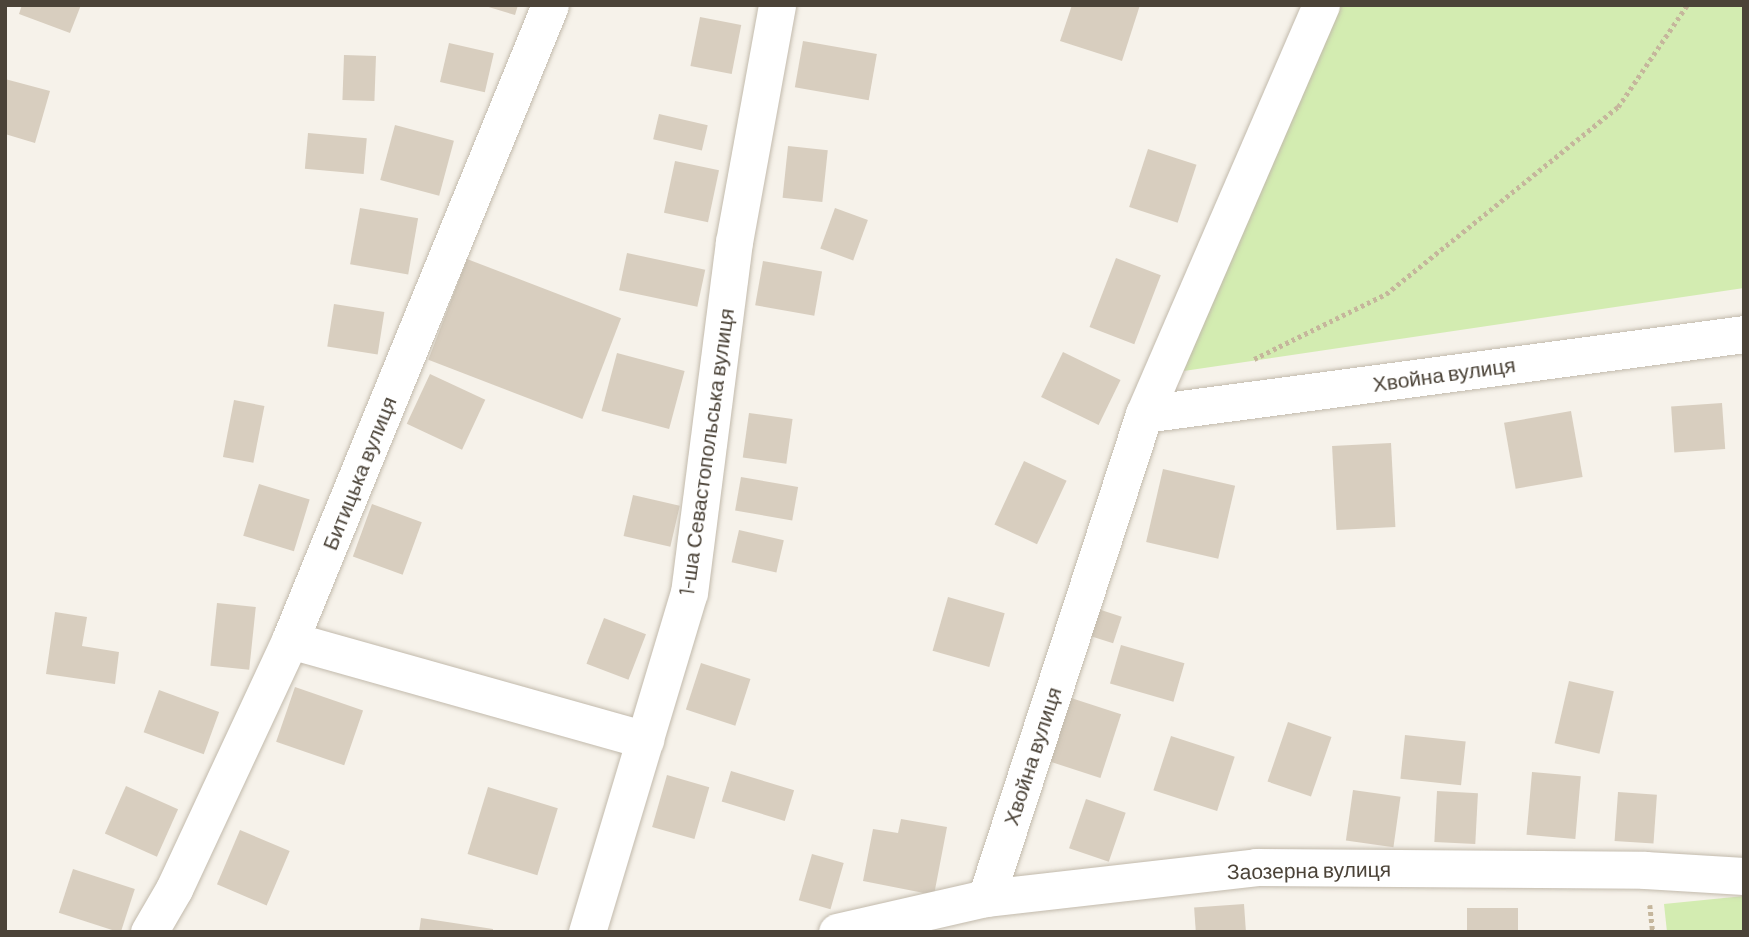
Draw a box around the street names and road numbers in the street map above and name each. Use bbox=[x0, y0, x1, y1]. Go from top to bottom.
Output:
street label: 1-ша Севастопольська вулиця bbox=[673, 307, 739, 597]
street label: Хвойна вулиця bbox=[1371, 352, 1517, 396]
street label: Битицька вулиця bbox=[317, 392, 401, 554]
street label: Хвойна вулиця bbox=[998, 684, 1066, 828]
street label: Заозерна вулиця bbox=[1227, 856, 1391, 884]

